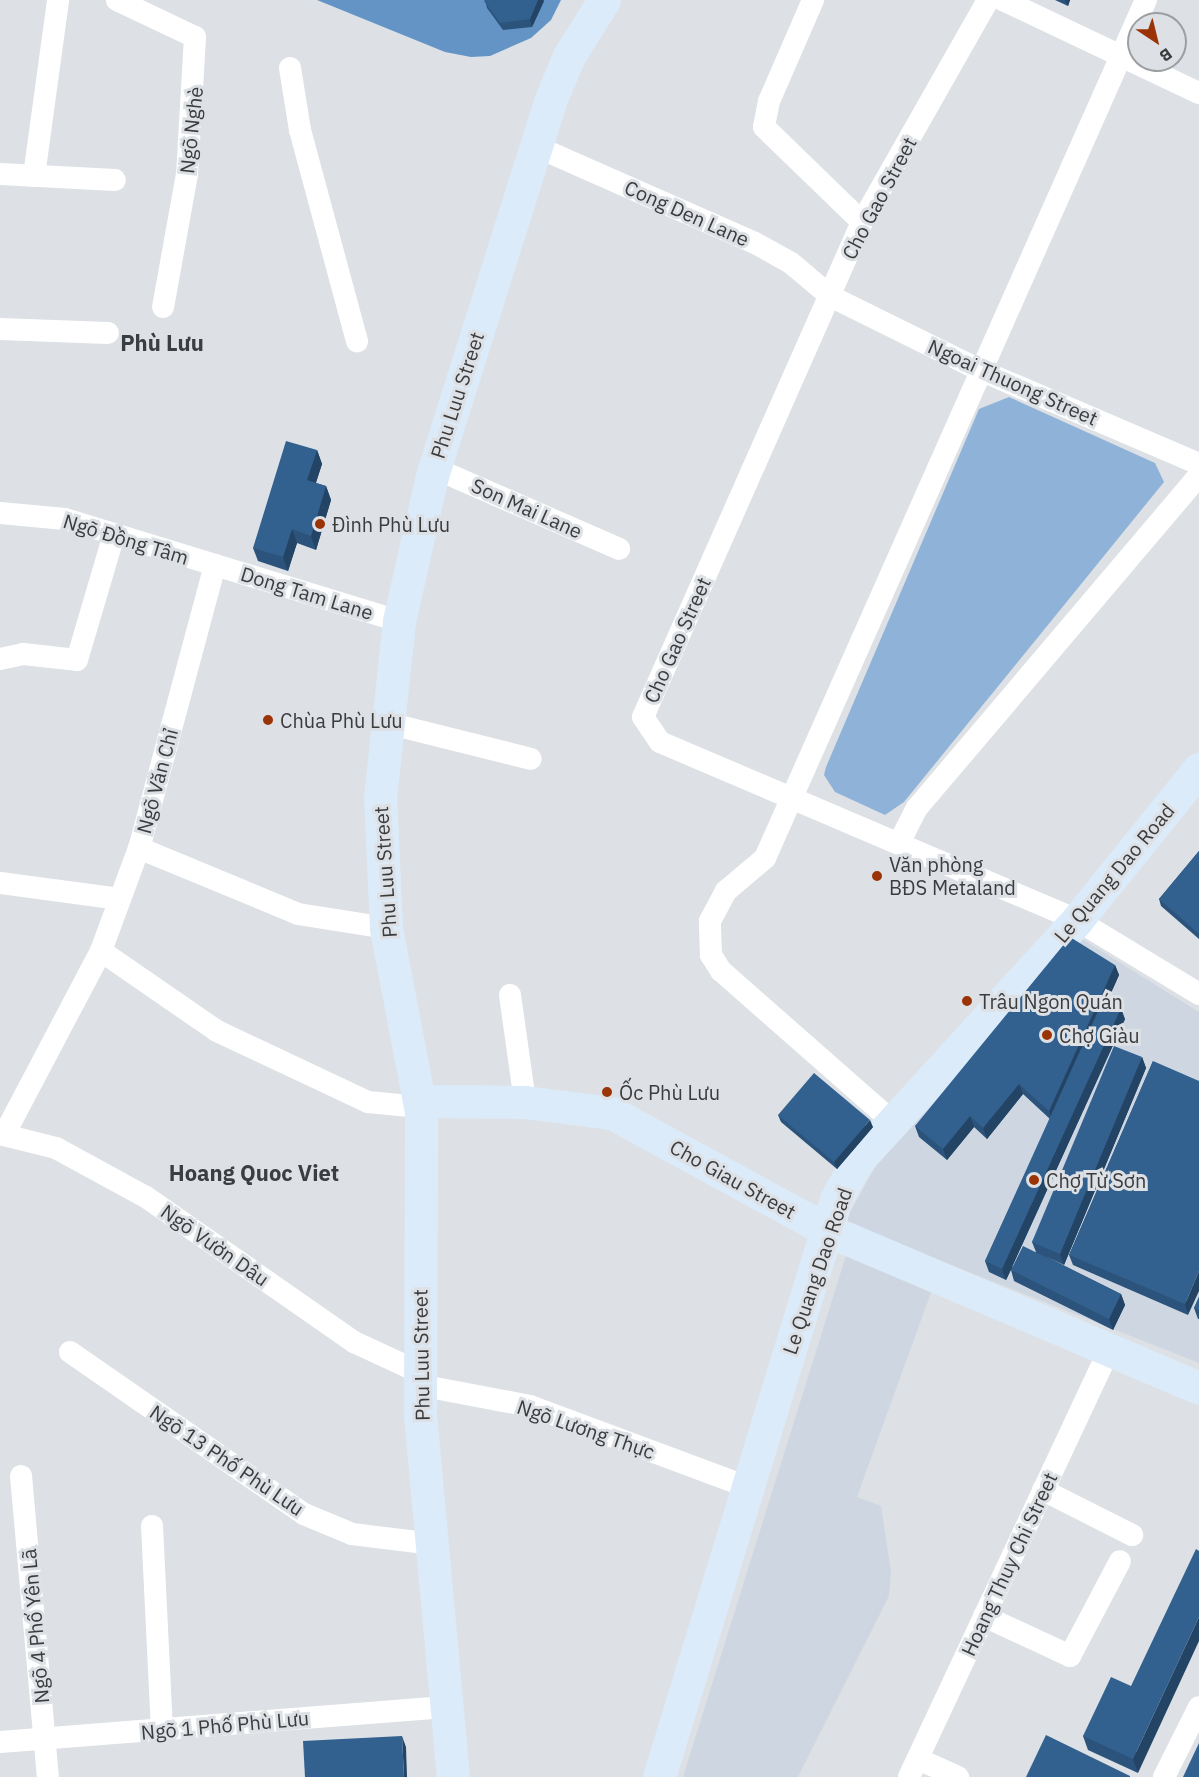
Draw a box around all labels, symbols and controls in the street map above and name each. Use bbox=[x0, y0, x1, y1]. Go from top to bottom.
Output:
north arrow bbox=[1127, 12, 1187, 72]
text: B bbox=[1156, 44, 1176, 66]
street label: Ngõ Nghè bbox=[174, 85, 208, 175]
street label: Cho Gao Street bbox=[837, 133, 921, 263]
street label: Cong Den Lane bbox=[621, 175, 753, 251]
street label: Phu Luu Street bbox=[425, 329, 489, 461]
district label: Phù Lưu bbox=[120, 330, 204, 356]
street label: Ngoai Thuong Street bbox=[925, 334, 1101, 430]
street label: Son Mai Lane bbox=[468, 473, 586, 543]
street label: Ngõ Đồng Tâm bbox=[60, 509, 192, 569]
place label: Đình Phù Lưu bbox=[332, 512, 450, 536]
marker: Đình Phù Lưu bbox=[313, 517, 327, 531]
street label: Dong Tam Lane bbox=[238, 561, 376, 625]
street label: Cho Gao Street bbox=[639, 573, 715, 707]
place label: Chùa Phù Lưu bbox=[280, 708, 403, 732]
marker: Chùa Phù Lưu bbox=[261, 713, 275, 727]
street label: Ngõ Văn Chỉ bbox=[131, 726, 183, 836]
street label: Le Quang Dao Road bbox=[1049, 799, 1179, 947]
street label: Phu Luu Street bbox=[368, 805, 402, 939]
place label: Văn phòng BĐS Metaland bbox=[889, 852, 1016, 899]
marker: Văn phòng BĐS Metaland bbox=[870, 869, 884, 883]
place label: Trâu Ngon Quán bbox=[979, 989, 1123, 1013]
marker: Trâu Ngon Quán bbox=[960, 994, 974, 1008]
place label: Chợ Giàu bbox=[1059, 1023, 1140, 1047]
marker: Chợ Giàu bbox=[1040, 1028, 1054, 1042]
place label: Ốc Phù Lưu bbox=[619, 1080, 720, 1104]
marker: Ốc Phù Lưu bbox=[600, 1085, 614, 1099]
street label: Cho Giau Street bbox=[666, 1135, 800, 1223]
district label: Hoang Quoc Viet bbox=[169, 1160, 339, 1186]
place label: Chợ Từ Sơn bbox=[1046, 1168, 1146, 1192]
marker: Chợ Từ Sơn bbox=[1027, 1173, 1041, 1187]
street label: Le Quang Dao Road bbox=[777, 1185, 857, 1357]
street label: Ngõ Vườn Dâu bbox=[156, 1199, 274, 1291]
street label: Phu Luu Street bbox=[408, 1289, 434, 1421]
street label: Ngõ Lương Thực bbox=[514, 1394, 658, 1464]
street label: Ngõ 13 Phố Phù Lưu bbox=[145, 1400, 309, 1520]
street label: Hoang Thuy Chi Street bbox=[956, 1468, 1062, 1660]
street label: Ngõ 4 Phố Yên Lã bbox=[16, 1548, 54, 1704]
street label: Ngõ 1 Phố Phù Lưu bbox=[140, 1706, 310, 1744]

